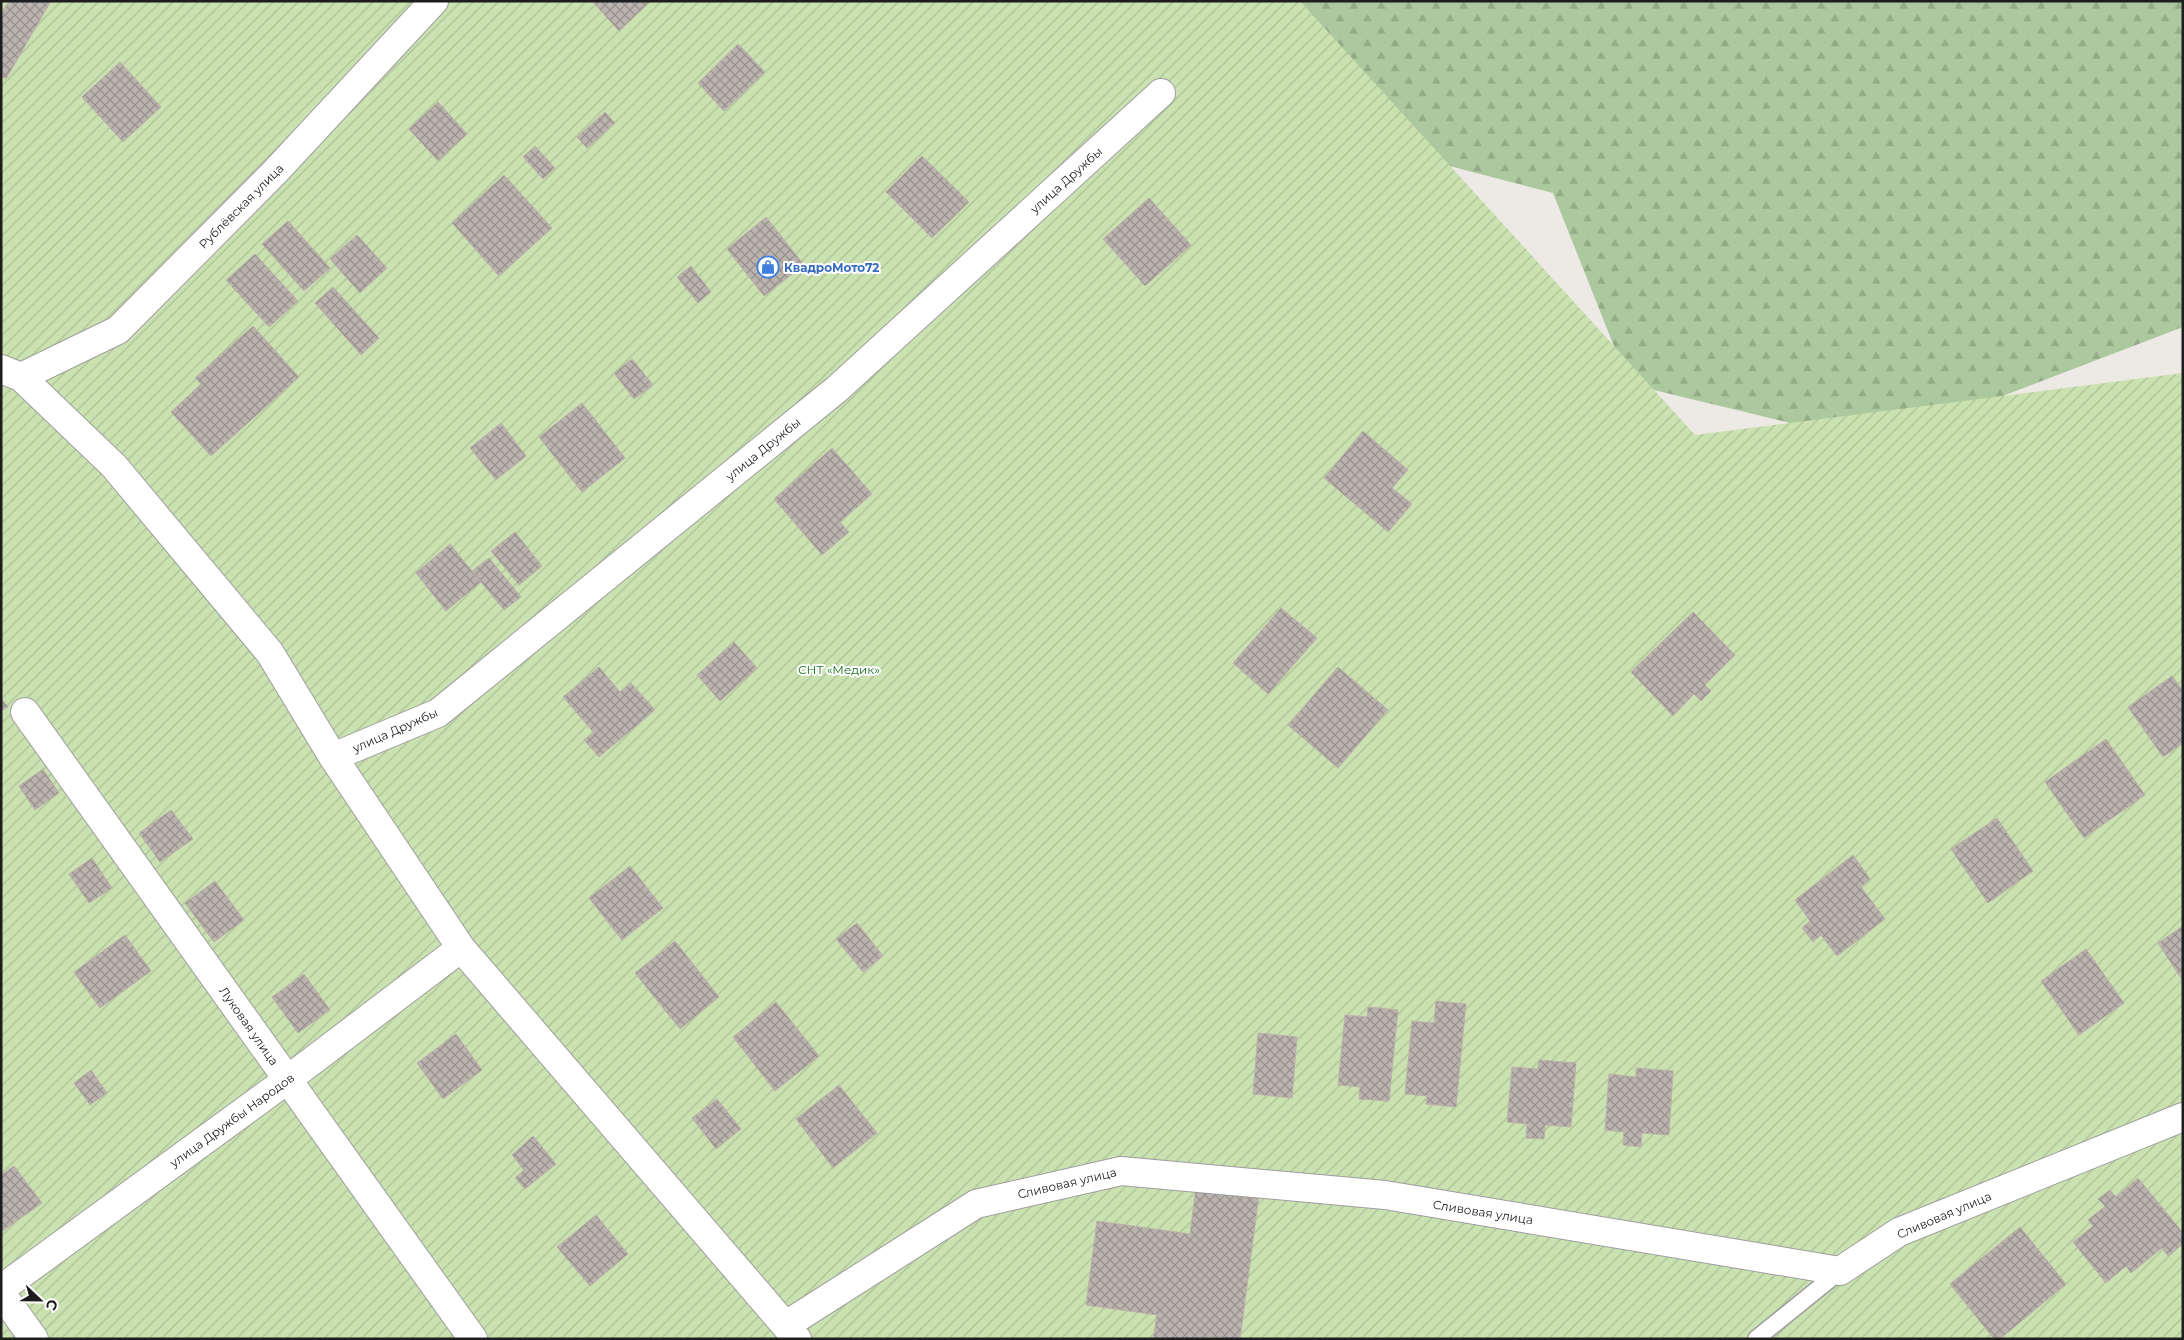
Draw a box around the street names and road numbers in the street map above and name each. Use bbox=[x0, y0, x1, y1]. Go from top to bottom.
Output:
street label: улица Дружбы bbox=[1026, 144, 1105, 217]
street label: Рублёвская улица bbox=[196, 161, 286, 251]
street label: улица Дружбы bbox=[722, 414, 803, 484]
street label: улица Дружбы bbox=[349, 704, 440, 756]
street label: Луковая улица bbox=[216, 984, 282, 1068]
street label: улица Дружбы Народов bbox=[166, 1070, 297, 1171]
street label: Сливовая улица bbox=[1016, 1164, 1118, 1202]
street label: Сливовая улица bbox=[1894, 1188, 1994, 1242]
street label: Сливовая улица bbox=[1432, 1197, 1534, 1227]

